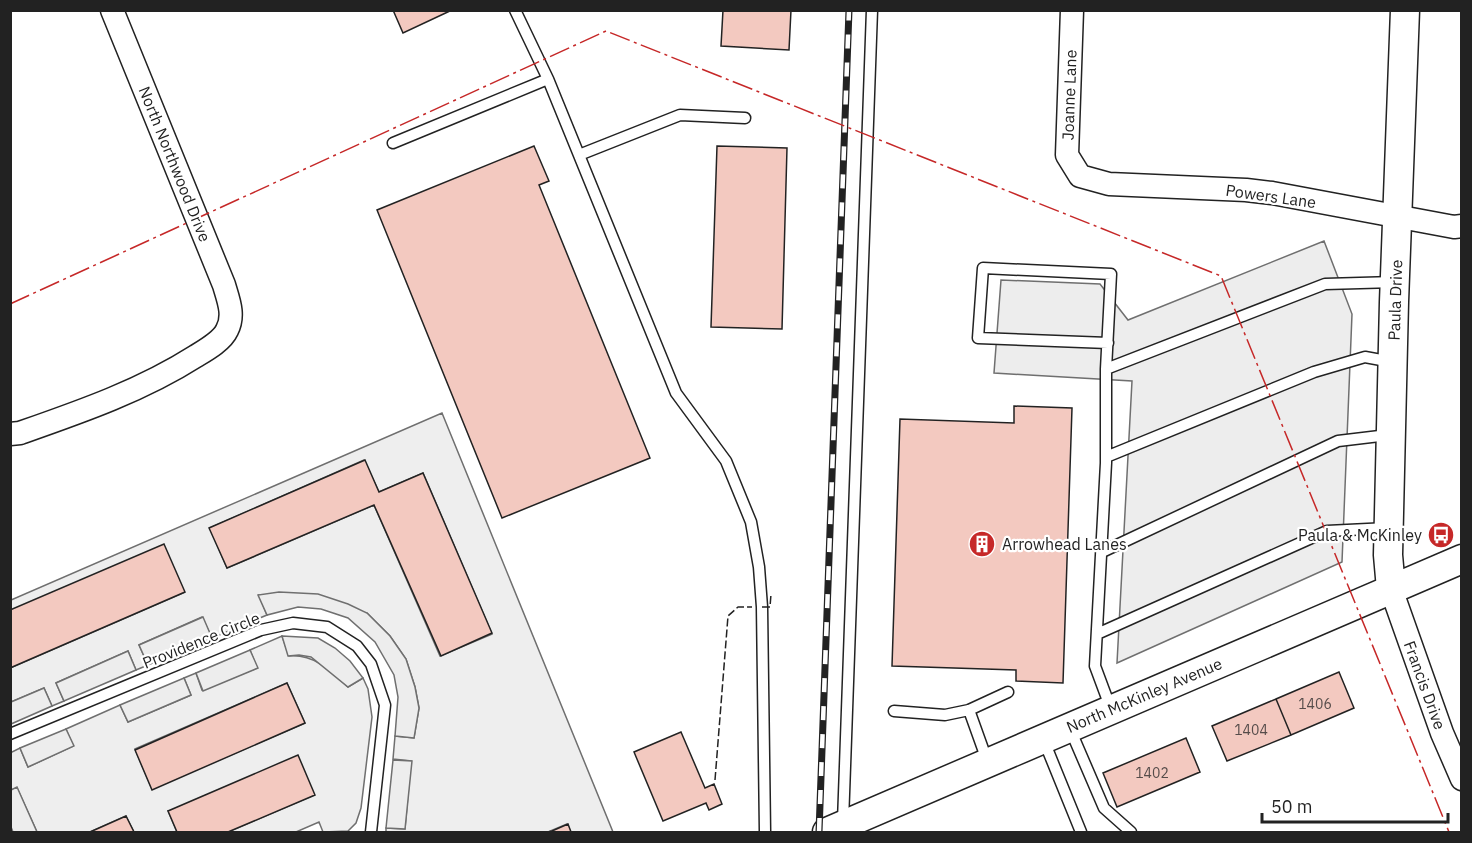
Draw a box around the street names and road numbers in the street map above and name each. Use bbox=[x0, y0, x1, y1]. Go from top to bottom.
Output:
street label: Joanne Lane bbox=[1057, 49, 1081, 141]
street label: North Northwood Drive bbox=[135, 83, 215, 245]
street label: Powers Lane bbox=[1224, 180, 1318, 212]
street label: Paula Drive bbox=[1384, 259, 1406, 341]
street label: Providence Circle bbox=[139, 607, 263, 673]
street label: Francis Drive bbox=[1400, 638, 1450, 732]
street label: North McKinley Avenue bbox=[1063, 653, 1225, 737]

